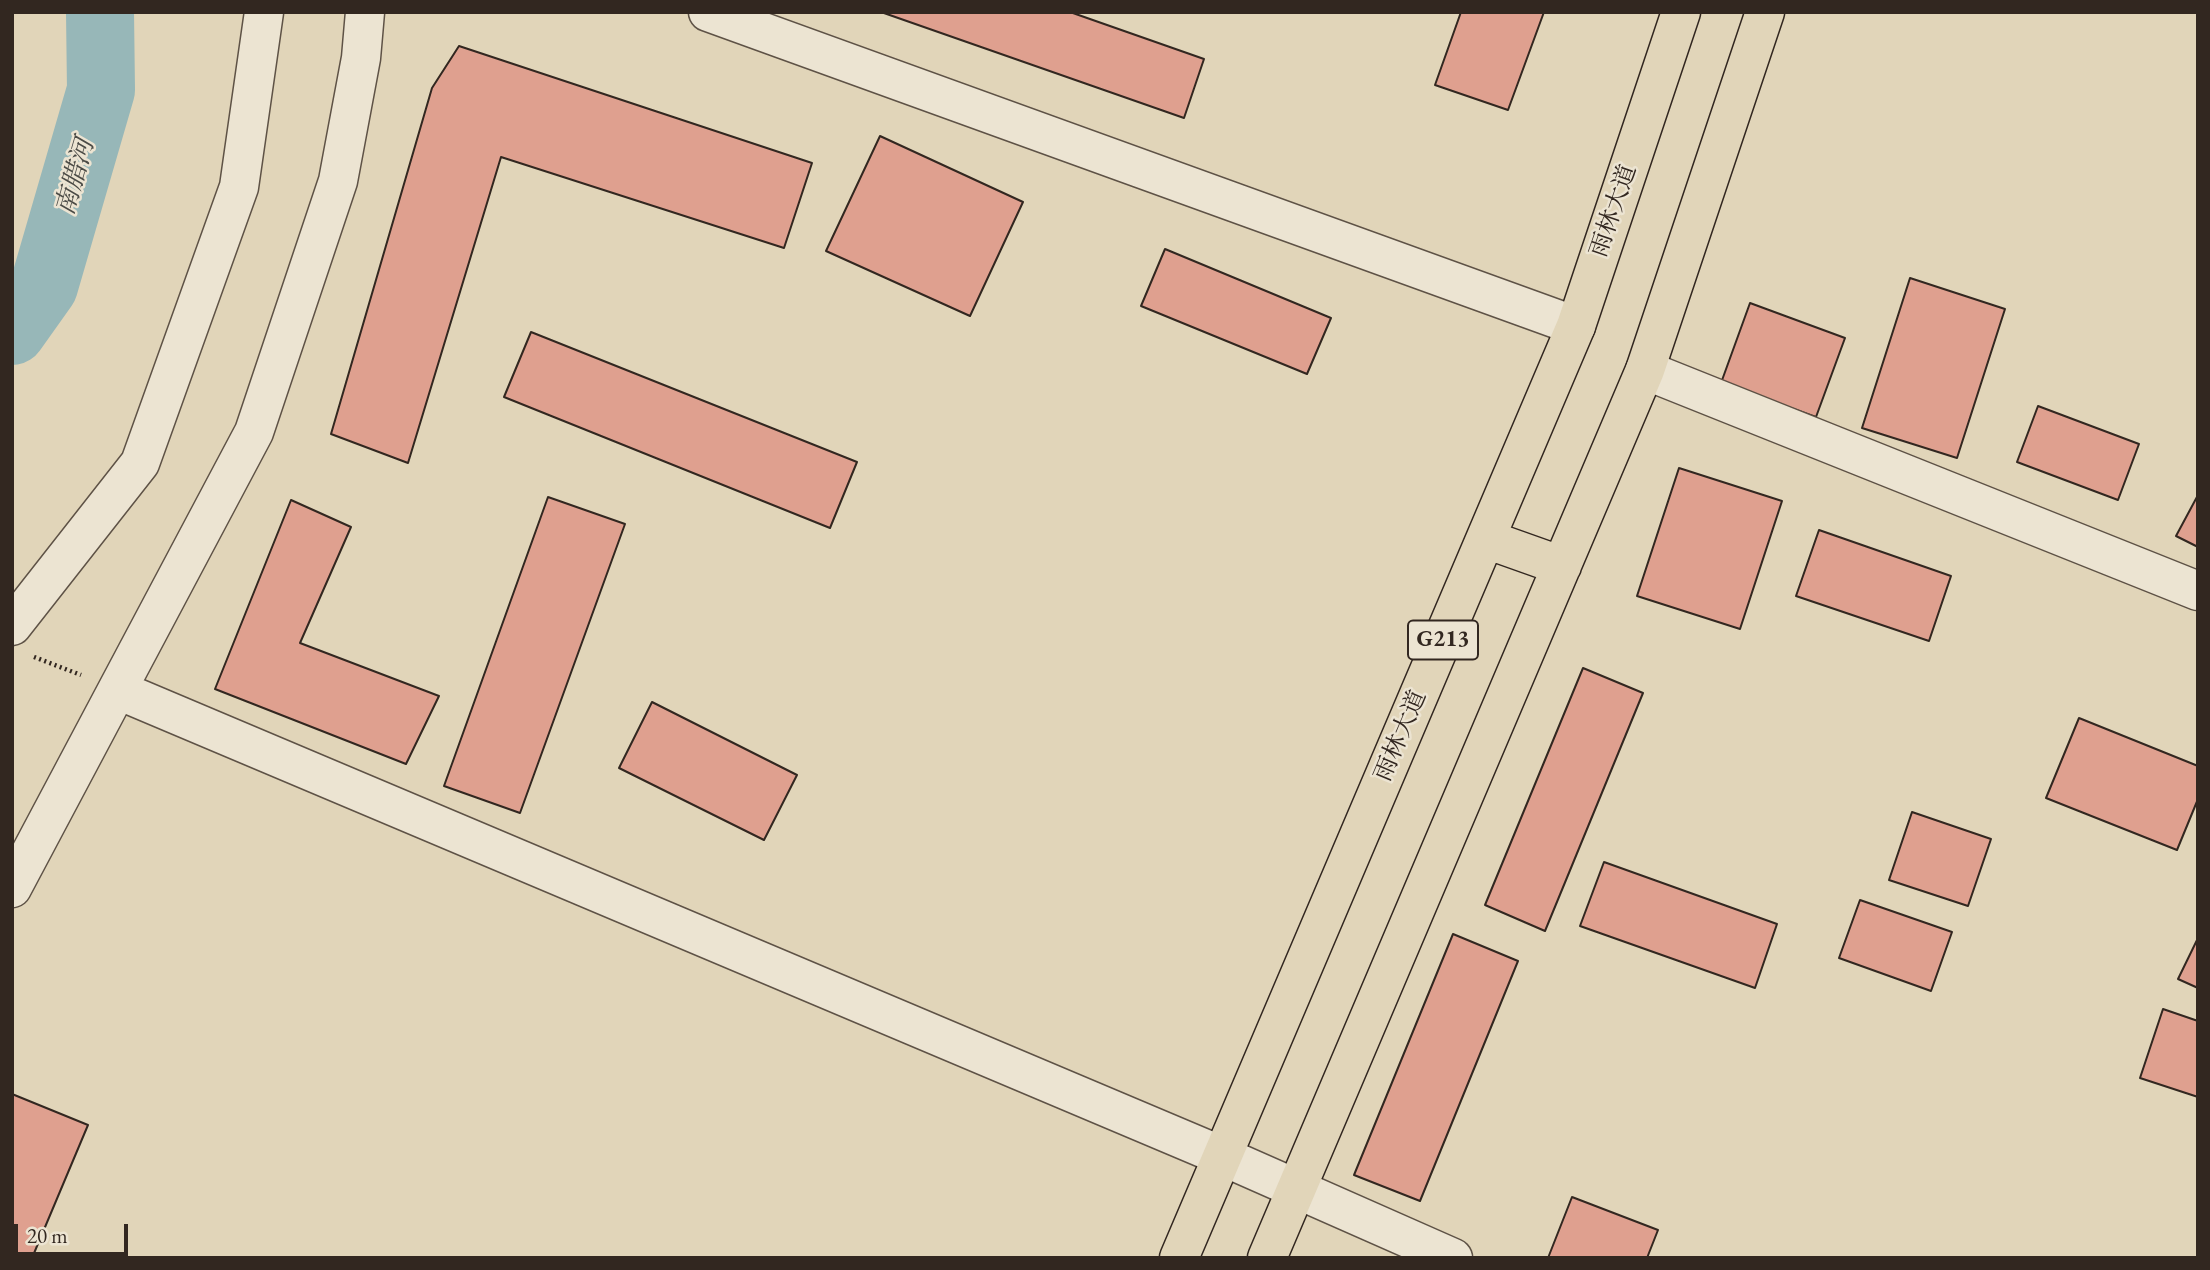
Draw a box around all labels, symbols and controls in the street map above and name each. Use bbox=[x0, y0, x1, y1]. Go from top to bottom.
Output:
water label: 南腊河 bbox=[50, 135, 102, 219]
street label: 雨林大道 bbox=[1585, 161, 1643, 261]
road number: G213 bbox=[1408, 620, 1478, 660]
street label: 雨林大道 bbox=[1369, 686, 1433, 786]
scale bar bbox=[18, 1210, 131, 1254]
text: 20 m bbox=[27, 1222, 68, 1249]

